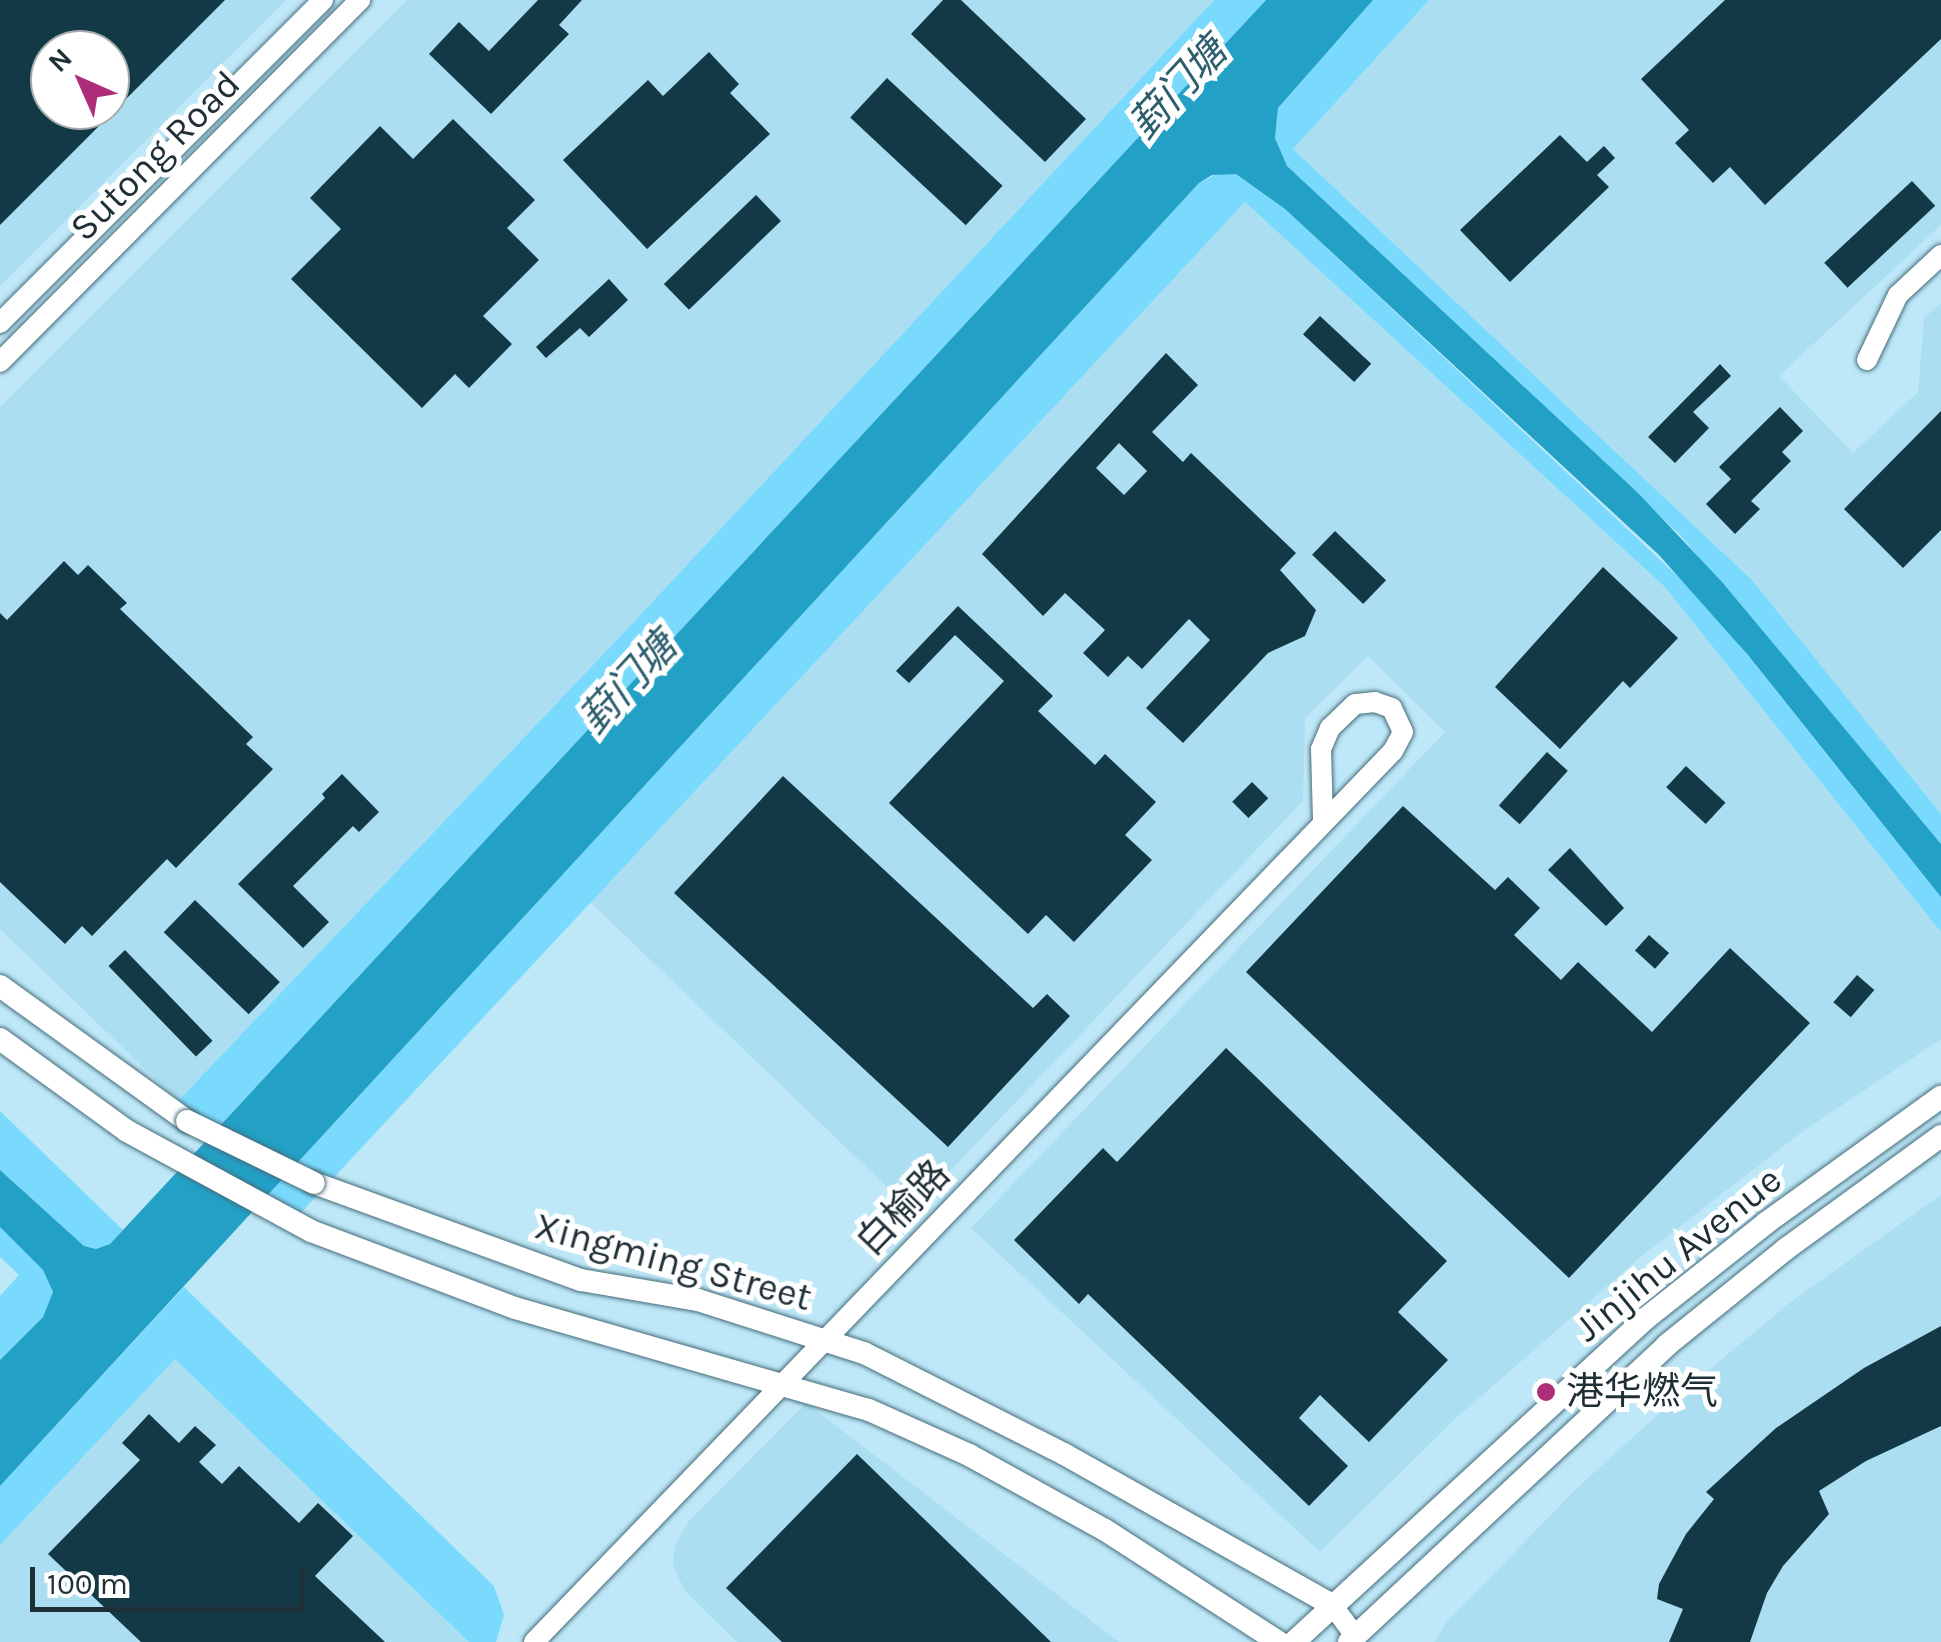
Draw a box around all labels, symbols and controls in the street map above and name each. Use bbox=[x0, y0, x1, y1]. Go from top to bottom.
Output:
water label: 葑门塘 bbox=[1120, 28, 1236, 148]
north arrow bbox=[30, 30, 130, 130]
text: N bbox=[41, 41, 79, 79]
street label: Sutong Road bbox=[60, 61, 250, 251]
water label: 葑门塘 bbox=[570, 623, 686, 743]
street label: 白榆路 bbox=[847, 1151, 959, 1265]
street label: Jinjihu Avenue bbox=[1565, 1157, 1791, 1351]
street label: Xingming Street bbox=[530, 1203, 816, 1321]
place label: 港华燃气 bbox=[1566, 1369, 1718, 1415]
marker: 港华燃气 bbox=[1535, 1381, 1557, 1403]
scale bar bbox=[35, 1547, 310, 1609]
text: 100 m bbox=[47, 1566, 128, 1602]

